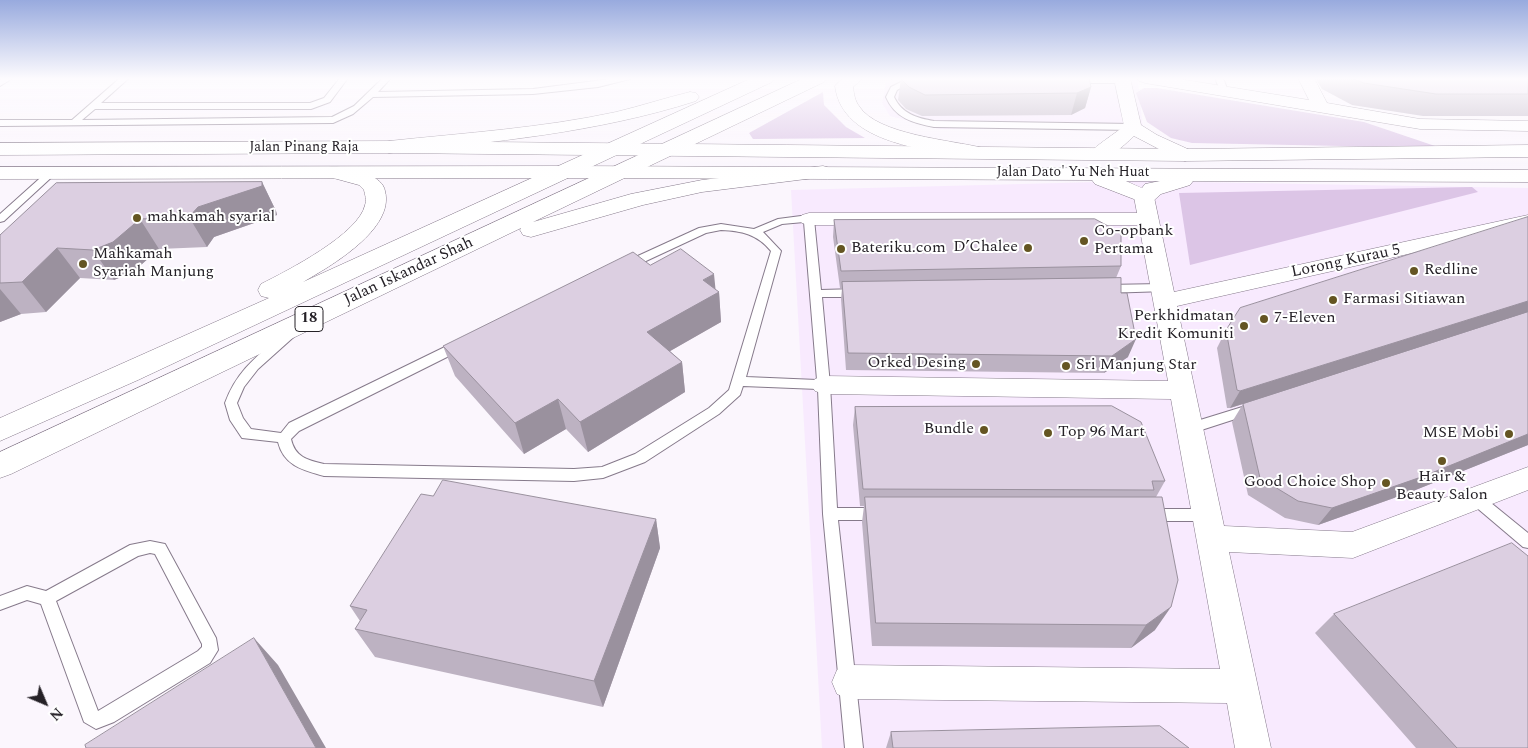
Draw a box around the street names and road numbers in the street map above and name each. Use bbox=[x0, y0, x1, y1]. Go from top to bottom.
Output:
street label: Jalan Pinang Raja bbox=[249, 140, 359, 156]
street label: Jalan Dato' Yu Neh Huat bbox=[997, 165, 1149, 181]
street label: Jalan Iskandar Shah bbox=[341, 234, 477, 310]
street label: Lorong Kurau 5 bbox=[1290, 241, 1402, 283]
road number: 18 bbox=[295, 306, 323, 332]

